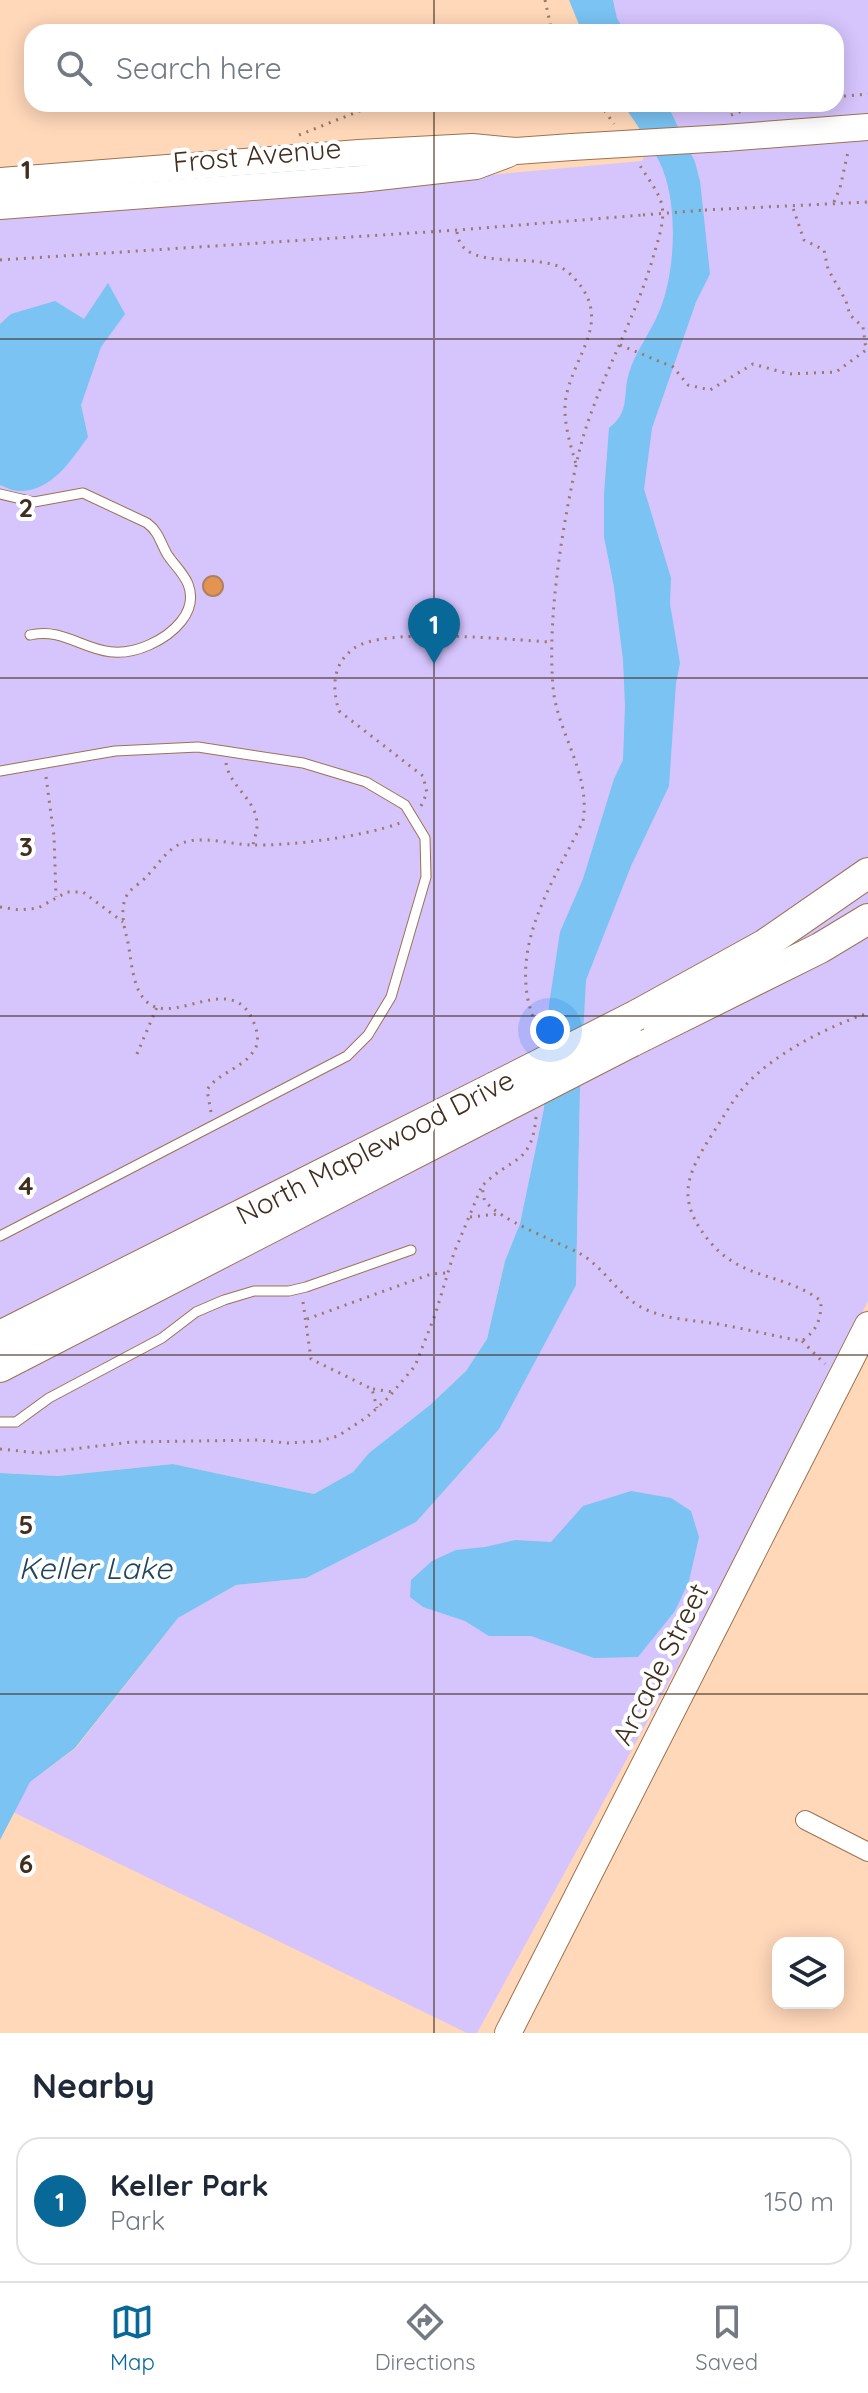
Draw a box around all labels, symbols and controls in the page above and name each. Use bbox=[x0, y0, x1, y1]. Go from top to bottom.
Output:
search box bbox=[24, 24, 844, 112]
icon: search bbox=[52, 46, 96, 90]
text: Search here bbox=[116, 49, 282, 87]
street label: Frost Avenue bbox=[171, 130, 343, 179]
text: 1 bbox=[21, 153, 31, 186]
text: 2 bbox=[19, 491, 33, 524]
pin: 1 bbox=[408, 598, 460, 664]
text: 3 bbox=[19, 830, 33, 863]
your location bbox=[530, 1010, 570, 1050]
street label: North Maplewood Drive bbox=[230, 1061, 520, 1232]
text: 4 bbox=[18, 1169, 34, 1202]
text: 5 bbox=[19, 1508, 33, 1541]
water label: Keller Lake bbox=[18, 1549, 173, 1587]
street label: Arcade Street bbox=[604, 1577, 715, 1750]
text: 6 bbox=[19, 1847, 33, 1880]
map controls bbox=[772, 1937, 844, 2009]
button: layers bbox=[772, 1937, 844, 2009]
text: Nearby bbox=[32, 2064, 155, 2107]
text: Keller Park bbox=[110, 2166, 269, 2204]
text: 1 bbox=[55, 2185, 65, 2218]
text: 150 m bbox=[764, 2185, 834, 2218]
text: Park bbox=[110, 2204, 165, 2237]
tab: Map bbox=[110, 2300, 155, 2376]
tab: Directions bbox=[375, 2300, 475, 2376]
tab: Saved bbox=[695, 2300, 758, 2376]

